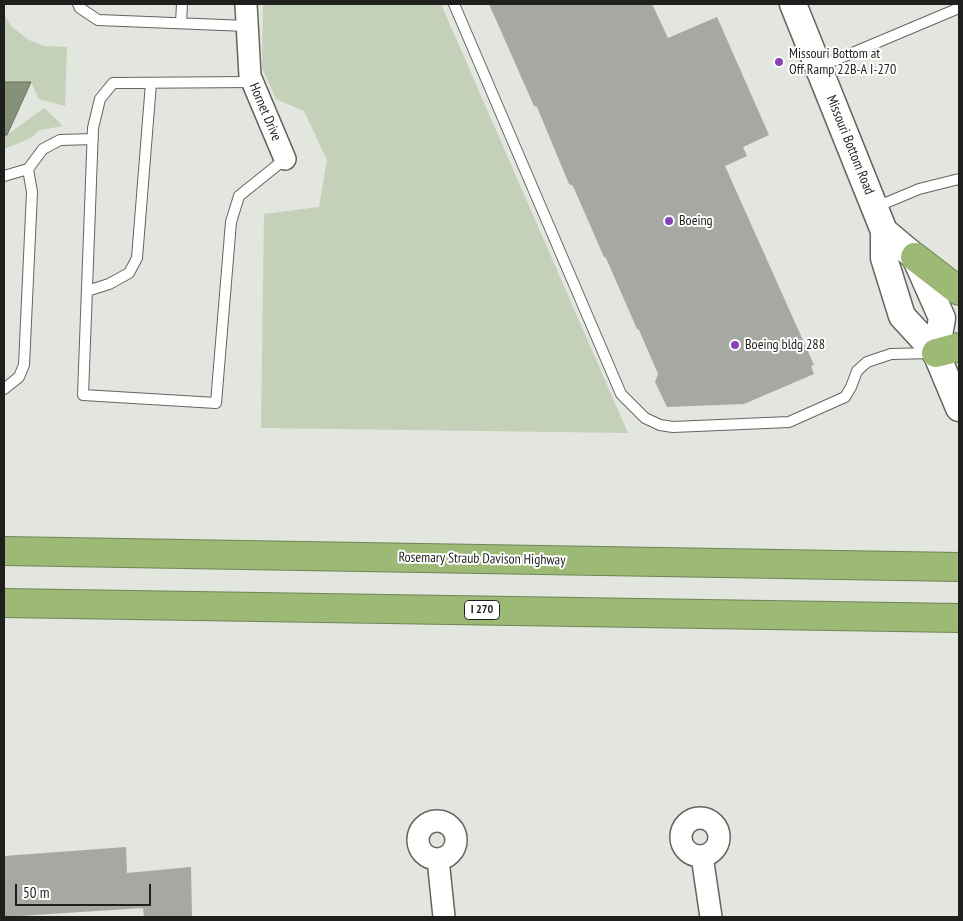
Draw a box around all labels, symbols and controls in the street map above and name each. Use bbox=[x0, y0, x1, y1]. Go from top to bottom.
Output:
place label: Missouri Bottom at Off Ramp 22B-A I-270 bbox=[789, 46, 896, 78]
marker: Missouri Bottom at Off Ramp 22B-A I-270 bbox=[773, 56, 785, 68]
street label: Hornet Drive bbox=[245, 80, 285, 144]
street label: Missouri Bottom Road bbox=[822, 93, 878, 197]
place label: Boeing bbox=[679, 213, 713, 229]
marker: Boeing bbox=[663, 215, 675, 227]
place label: Boeing bldg 288 bbox=[745, 337, 825, 353]
marker: Boeing bldg 288 bbox=[729, 339, 741, 351]
street label: Rosemary Straub Davison Highway bbox=[398, 549, 566, 569]
road number: I 270 bbox=[464, 600, 500, 620]
scale bar bbox=[18, 874, 154, 906]
text: 50 m bbox=[23, 883, 49, 902]

